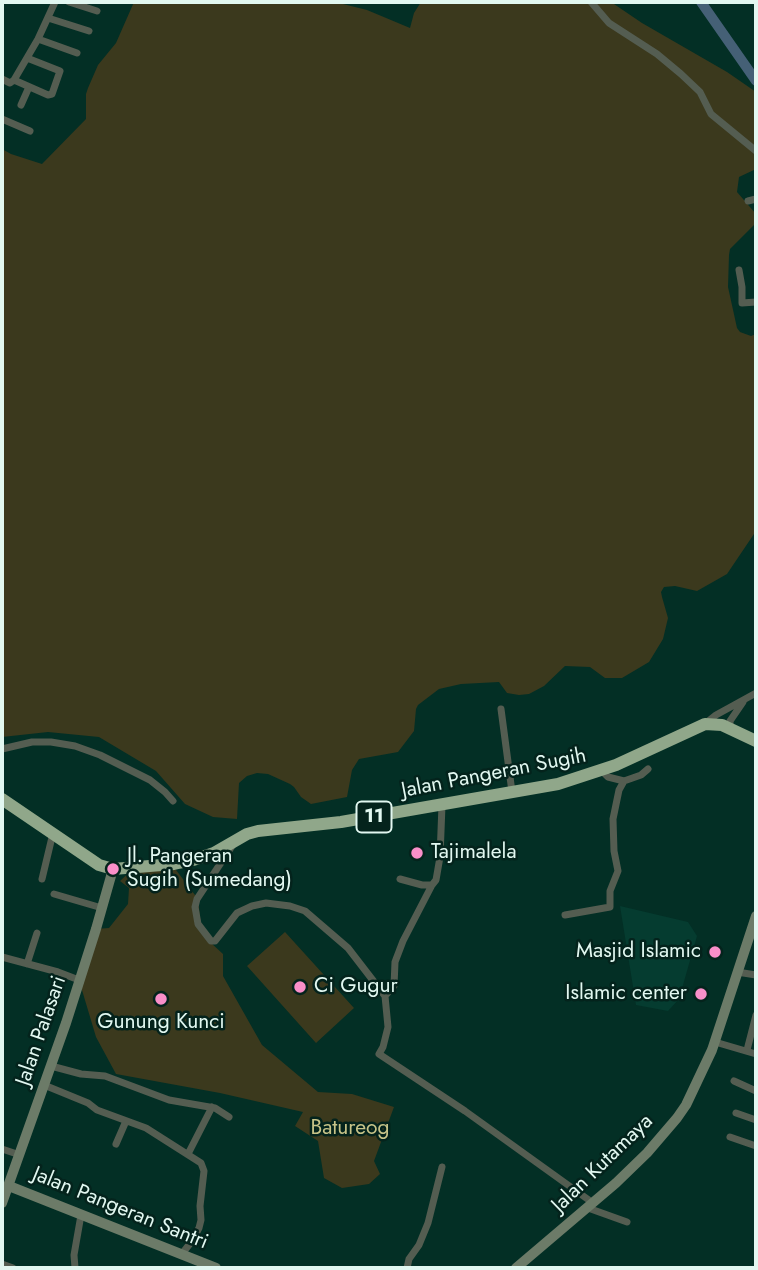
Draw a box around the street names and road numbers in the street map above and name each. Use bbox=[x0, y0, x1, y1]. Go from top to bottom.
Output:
street label: Jalan Pangeran Sugih bbox=[399, 744, 589, 804]
road number: 11 bbox=[356, 802, 392, 832]
street label: Jalan Palasari bbox=[11, 973, 73, 1089]
street label: Jalan Kutamaya bbox=[547, 1110, 659, 1218]
street label: Jalan Pangeran Santri bbox=[29, 1162, 211, 1256]

